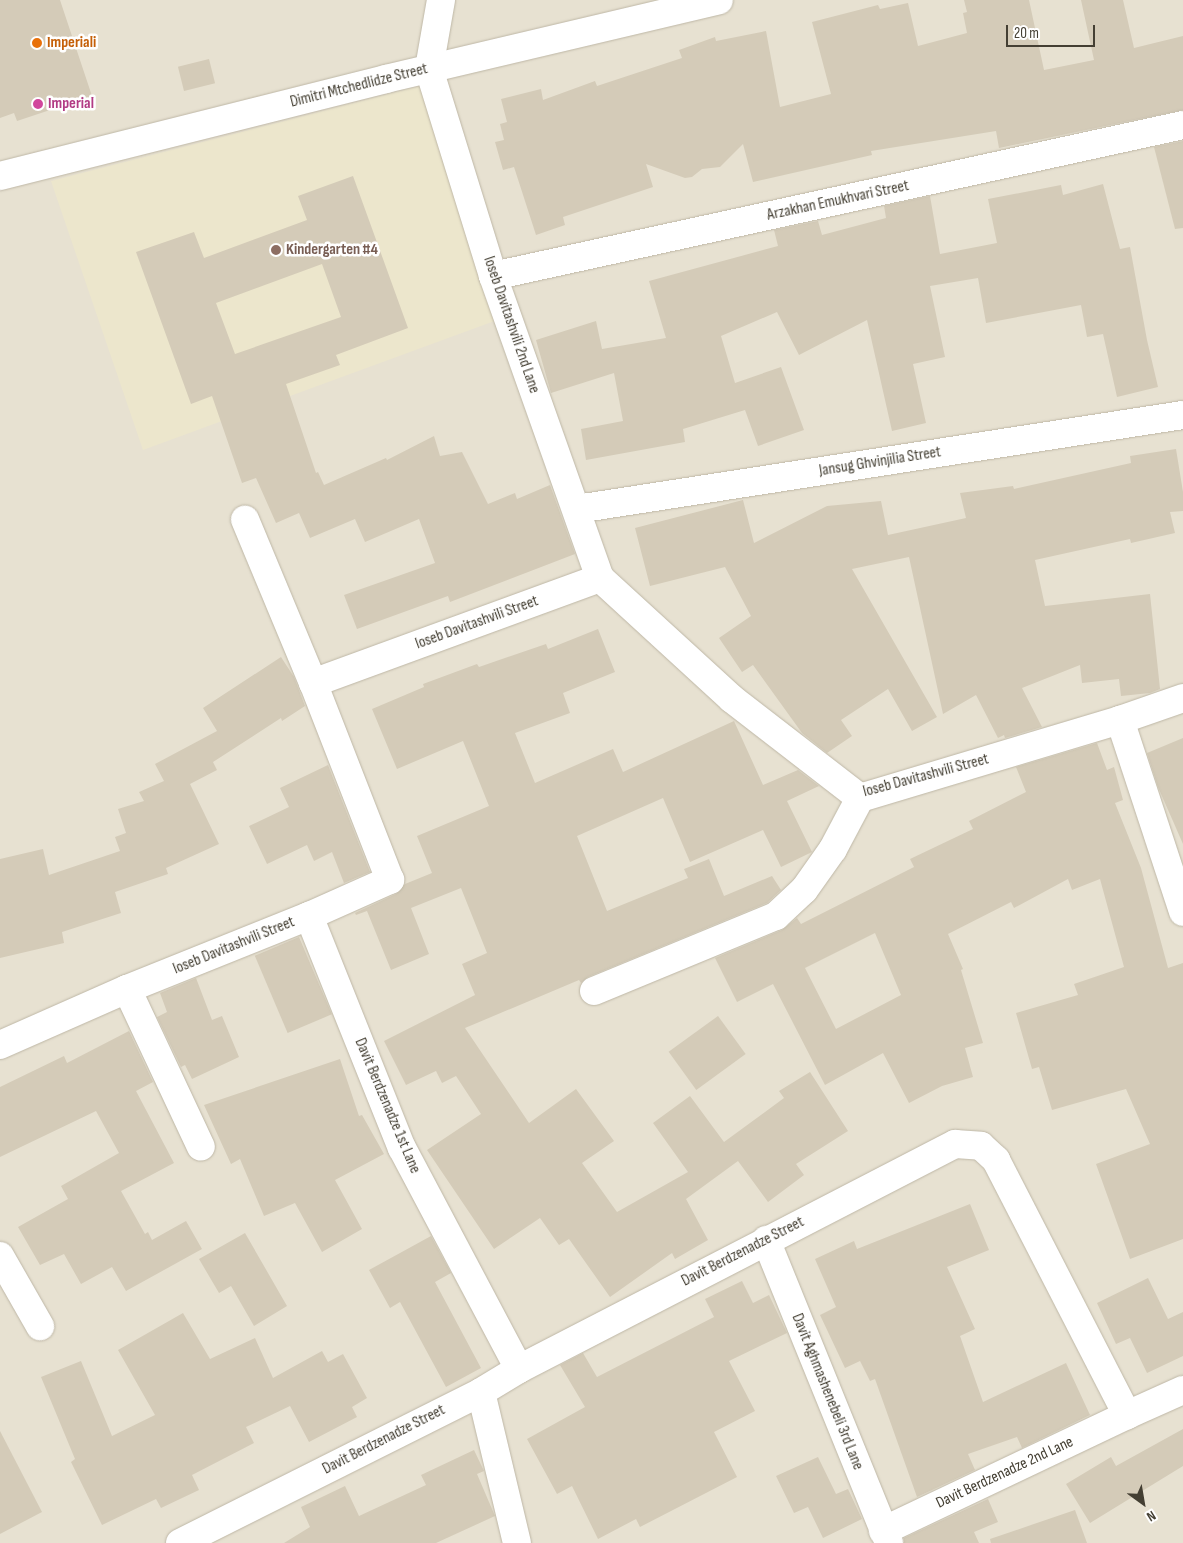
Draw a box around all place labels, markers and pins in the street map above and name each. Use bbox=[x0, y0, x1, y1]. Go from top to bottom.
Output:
place label: Imperiali bbox=[47, 33, 96, 53]
marker: Imperiali bbox=[31, 37, 43, 49]
place label: Imperial bbox=[48, 94, 94, 114]
marker: Imperial bbox=[32, 98, 44, 110]
place label: Kindergarten #4 bbox=[286, 240, 378, 260]
marker: Kindergarten #4 bbox=[270, 244, 282, 256]

